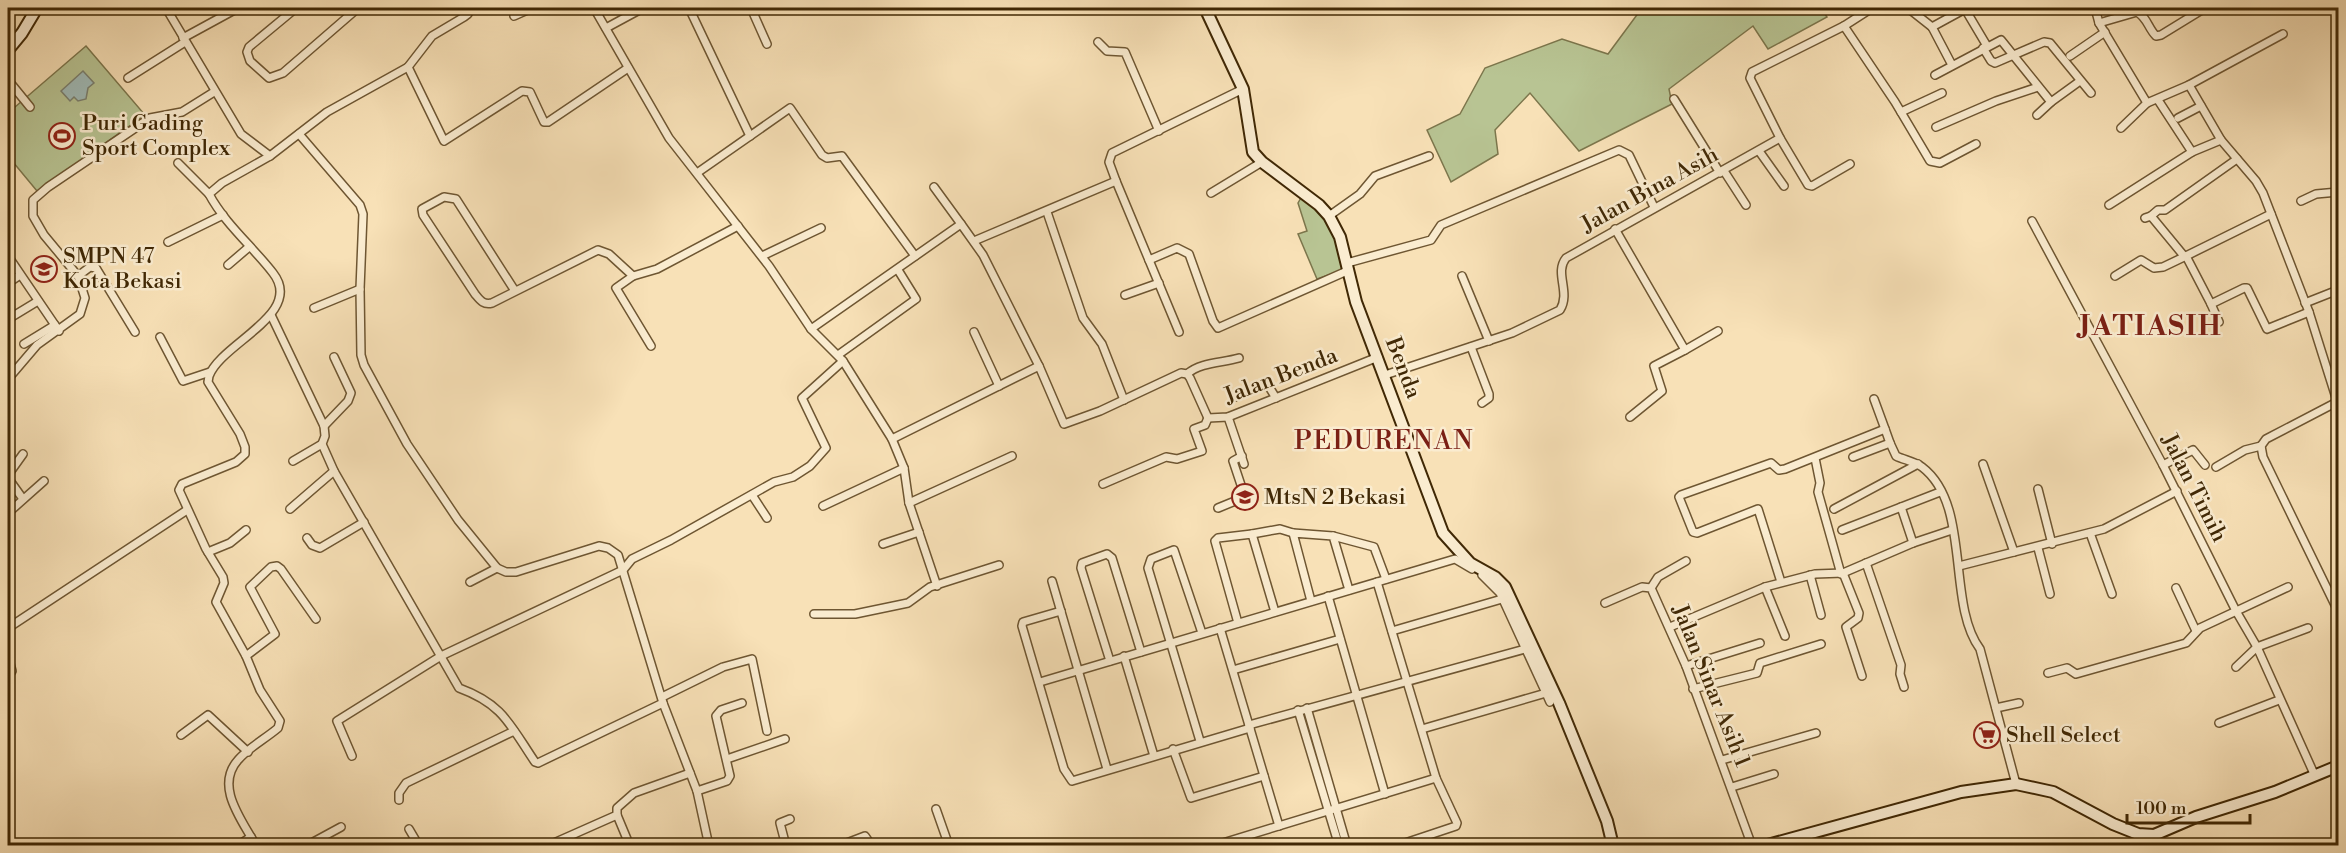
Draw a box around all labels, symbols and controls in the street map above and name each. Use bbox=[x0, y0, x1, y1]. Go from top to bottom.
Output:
place label: Puri Gading Sport Complex bbox=[82, 110, 231, 162]
sports icon: Puri Gading Sport Complex bbox=[47, 121, 77, 151]
street label: Jalan Bina Asih bbox=[1576, 141, 1723, 239]
place label: SMPN 47 Kota Bekasi bbox=[63, 243, 182, 295]
school or university icon: SMPN 47 Kota Bekasi bbox=[29, 254, 59, 284]
district label: JATIASIH bbox=[2076, 309, 2222, 344]
street label: Benda bbox=[1379, 333, 1427, 403]
street label: Jalan Benda bbox=[1220, 342, 1342, 410]
district label: PEDURENAN bbox=[1294, 425, 1474, 457]
street label: Jalan Timih bbox=[2155, 428, 2233, 547]
school or university icon: MtsN 2 Bekasi bbox=[1230, 482, 1260, 512]
place label: MtsN 2 Bekasi bbox=[1264, 484, 1406, 511]
street label: Jalan Sinar Asih 1 bbox=[1666, 600, 1756, 772]
supermarket icon: Shell Select bbox=[1972, 720, 2002, 750]
place label: Shell Select bbox=[2006, 722, 2121, 749]
scale bar bbox=[2127, 787, 2250, 825]
text: 100 m bbox=[2136, 797, 2187, 820]

